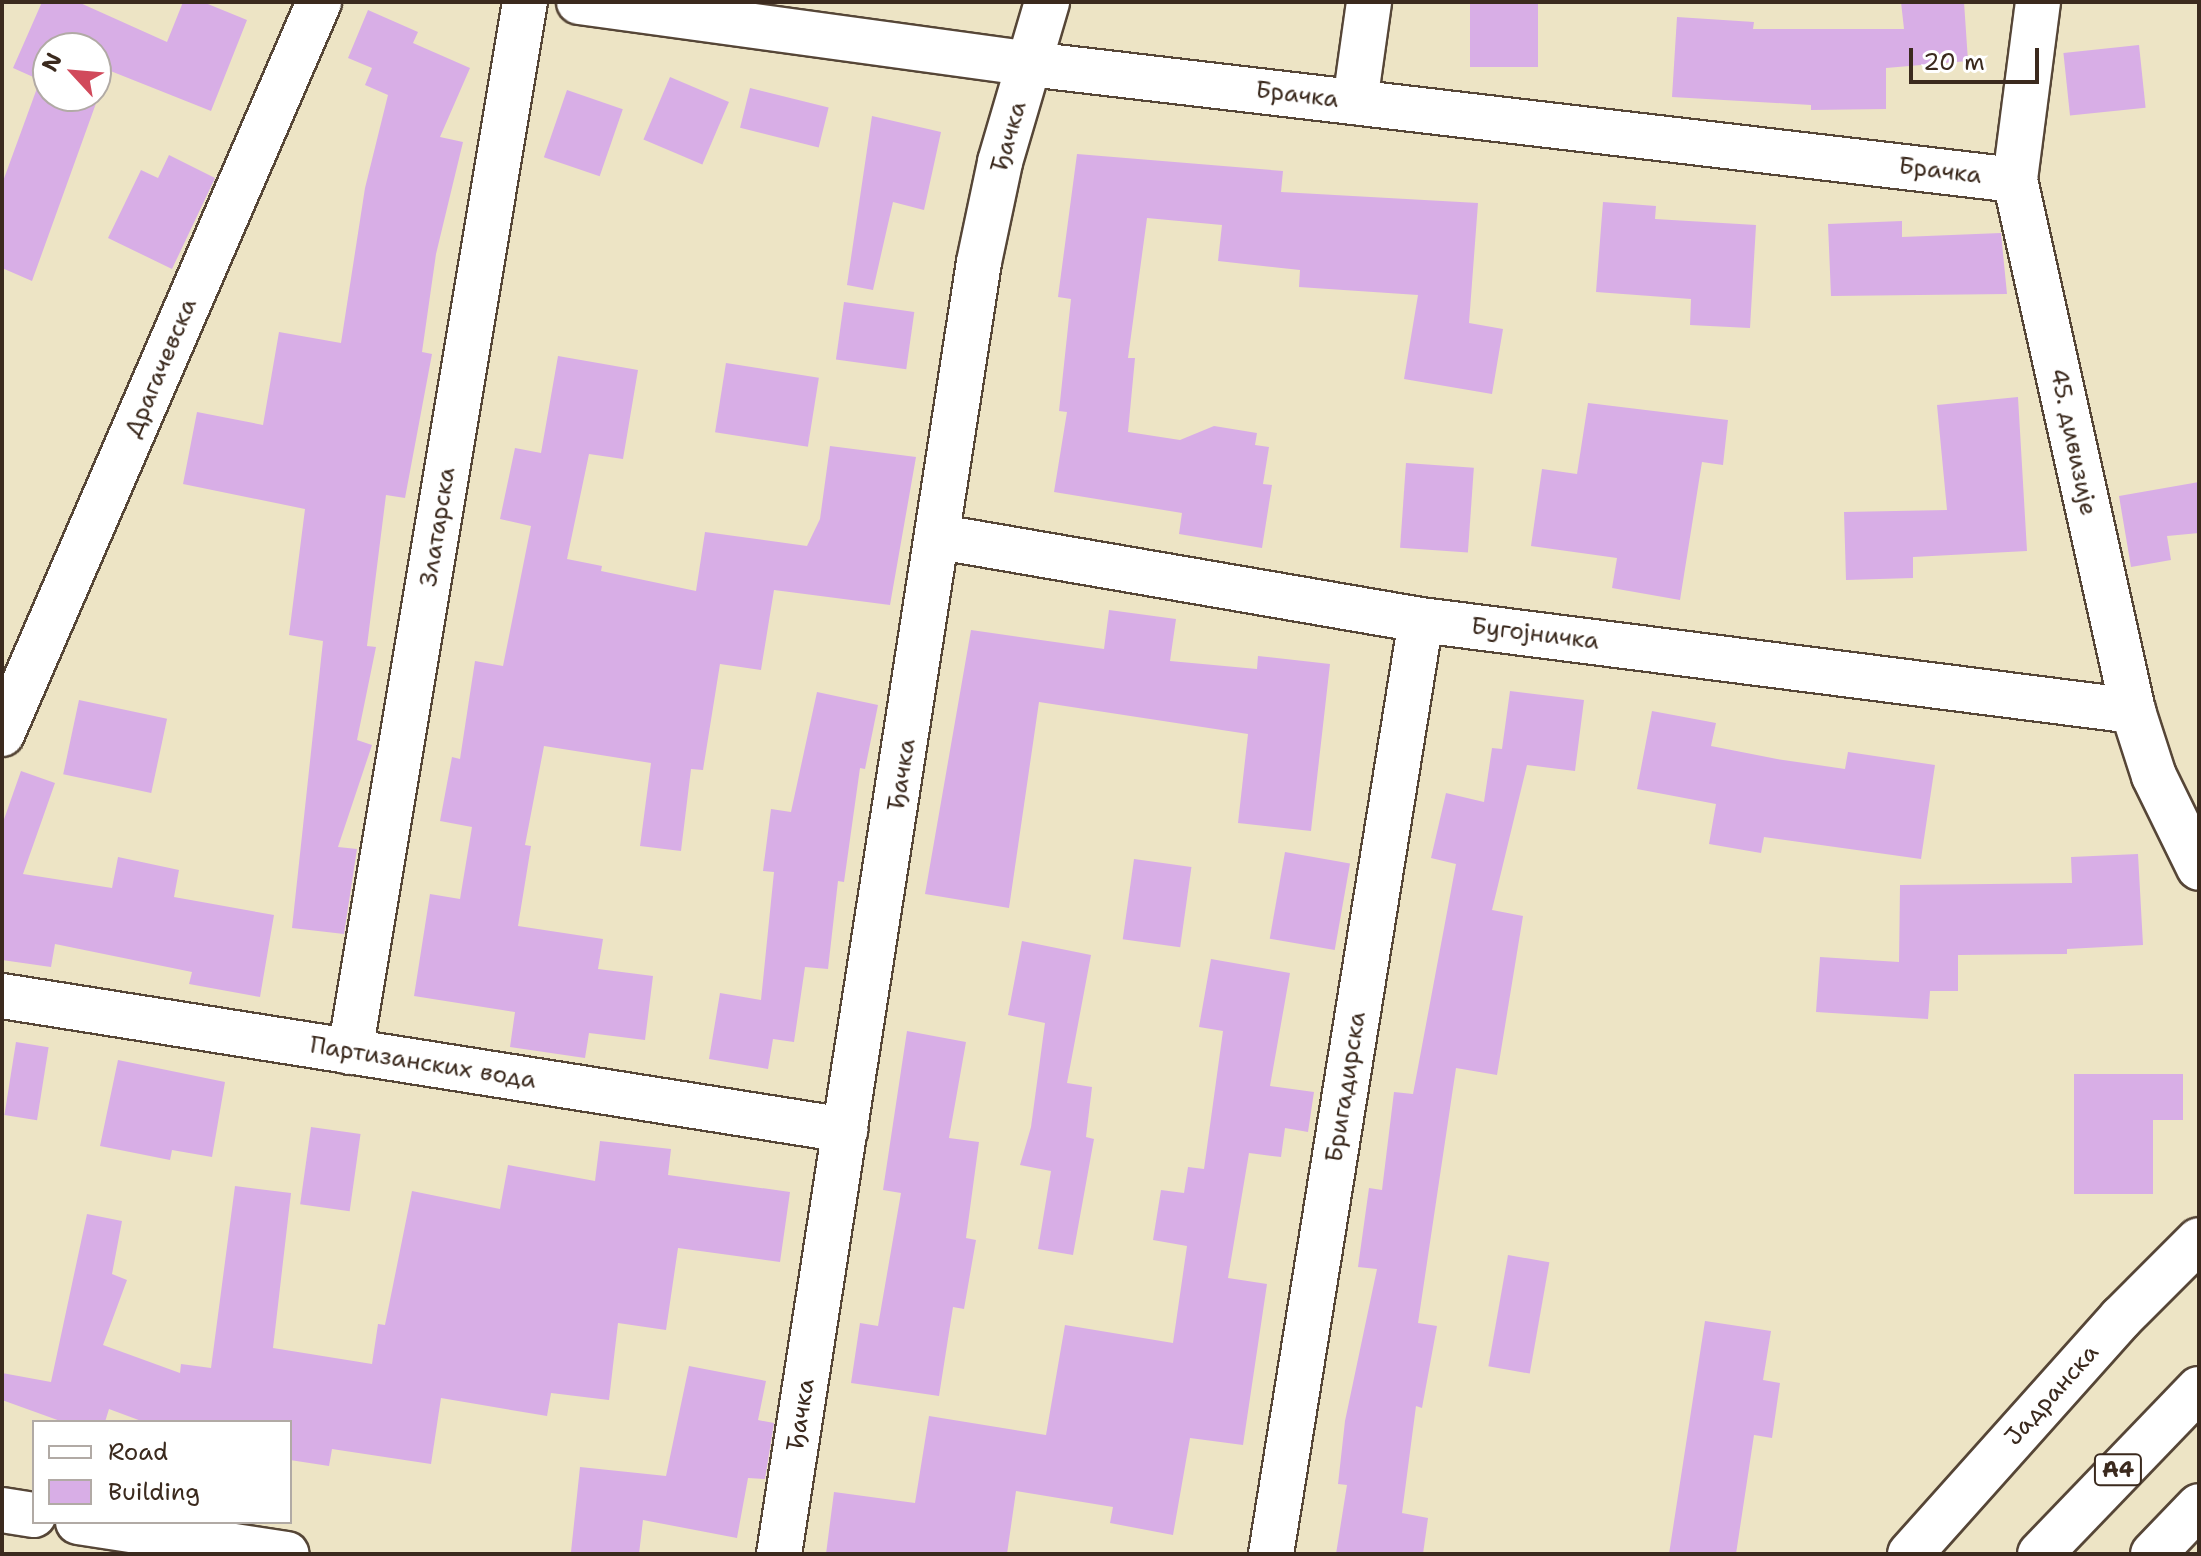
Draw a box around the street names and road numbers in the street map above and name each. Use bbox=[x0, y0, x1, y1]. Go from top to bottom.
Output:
street label: Брачка bbox=[1254, 76, 1340, 114]
street label: Ђачка bbox=[985, 98, 1033, 176]
street label: Брачка bbox=[1897, 152, 1983, 190]
street label: Драгачевска bbox=[119, 294, 203, 442]
street label: 45. дивизије bbox=[2043, 366, 2103, 518]
street label: Златарска bbox=[414, 465, 462, 589]
street label: Бугојничка bbox=[1469, 612, 1601, 656]
street label: Ђачка bbox=[882, 737, 922, 813]
street label: Бригадирска bbox=[1320, 1010, 1372, 1164]
street label: Партизанских вода bbox=[308, 1031, 538, 1095]
street label: Јадранска bbox=[1999, 1338, 2105, 1452]
street label: Ђачка bbox=[781, 1377, 821, 1453]
road number: A4 bbox=[2092, 1452, 2144, 1488]

